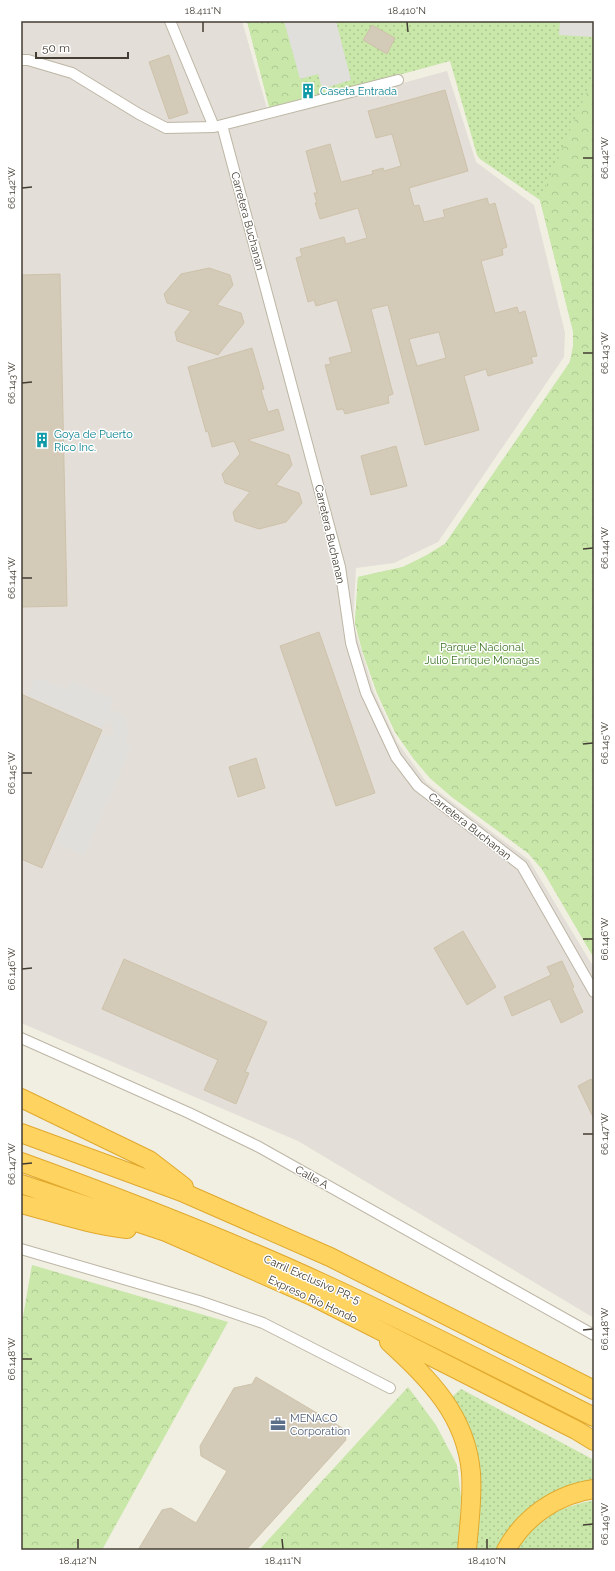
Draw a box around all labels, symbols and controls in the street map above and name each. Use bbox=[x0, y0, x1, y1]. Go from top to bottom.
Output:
text: 18.411°N bbox=[185, 5, 221, 16]
text: 18.410°N bbox=[388, 5, 426, 16]
scale bar bbox=[36, 34, 128, 60]
text: 50 m bbox=[42, 41, 70, 55]
building icon: Caseta Entrada bbox=[299, 82, 317, 100]
place label: Caseta Entrada bbox=[320, 85, 397, 98]
text: 66.142°W bbox=[599, 137, 610, 179]
text: 66.142°W bbox=[6, 167, 17, 209]
street label: Carretera Buchanan bbox=[228, 171, 267, 272]
text: 66.143°W bbox=[599, 332, 610, 374]
text: 66.143°W bbox=[6, 362, 17, 404]
place label: Goya de Puerto Rico Inc. bbox=[54, 428, 133, 454]
building icon: Goya de Puerto Rico Inc. bbox=[33, 431, 51, 449]
street label: Carretera Buchanan bbox=[312, 483, 347, 585]
text: 66.144°W bbox=[599, 526, 610, 569]
text: 66.144°W bbox=[6, 556, 17, 599]
park label: Parque Nacional Julio Enrique Monagas bbox=[424, 641, 540, 667]
text: 66.145°W bbox=[599, 721, 610, 764]
text: 66.145°W bbox=[6, 751, 17, 794]
street label: Carretera Buchanan bbox=[426, 790, 514, 863]
text: 66.146°W bbox=[599, 917, 610, 960]
text: 66.146°W bbox=[6, 947, 17, 990]
text: 66.147°W bbox=[599, 1112, 610, 1155]
text: 66.147°W bbox=[6, 1142, 17, 1185]
street label: Calle A bbox=[293, 1163, 331, 1192]
street label: Carril Exclusivo PR-5 bbox=[262, 1252, 362, 1307]
street label: Expreso Río Hondo bbox=[266, 1273, 360, 1326]
text: 66.148°W bbox=[599, 1307, 610, 1350]
text: 66.148°W bbox=[6, 1337, 17, 1380]
place label: MENACO Corporation bbox=[290, 1412, 350, 1438]
office icon: MENACO Corporation bbox=[269, 1415, 287, 1433]
text: 66.149°W bbox=[599, 1502, 610, 1545]
text: 18.412°N bbox=[59, 1555, 97, 1566]
text: 18.411°N bbox=[265, 1555, 301, 1566]
text: 18.410°N bbox=[468, 1555, 506, 1566]

